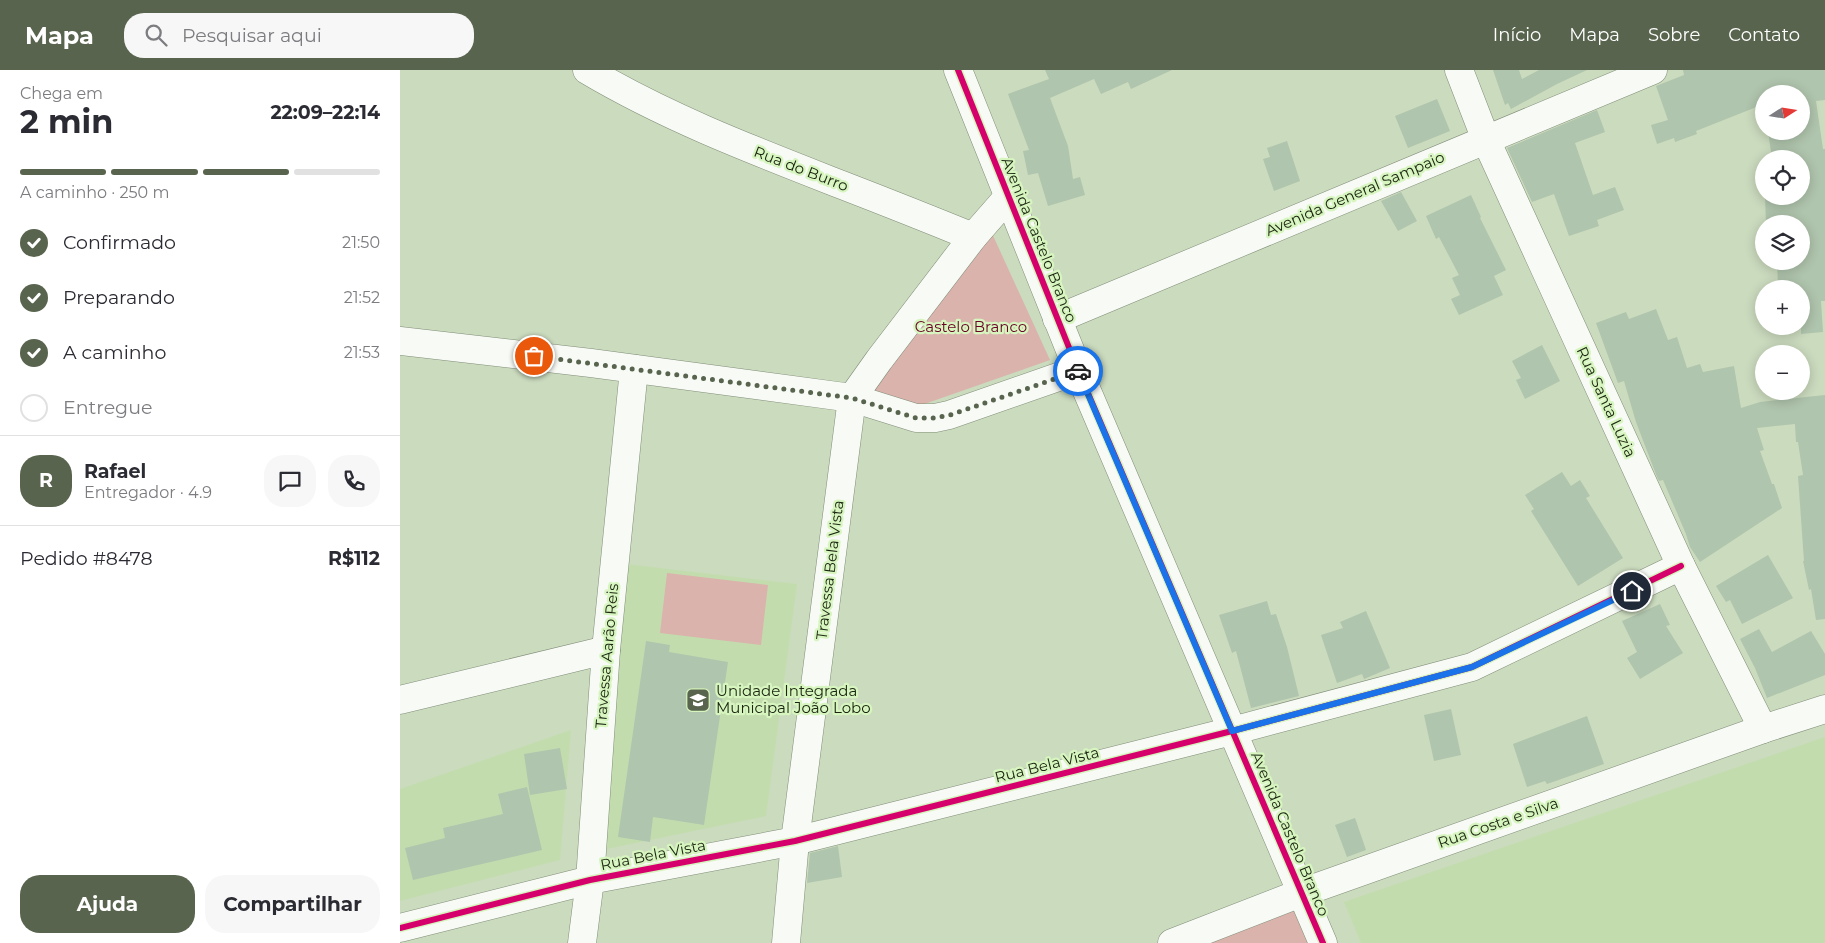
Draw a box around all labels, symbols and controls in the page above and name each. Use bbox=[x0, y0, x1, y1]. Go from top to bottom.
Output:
search box bbox=[124, 13, 474, 58]
text: Mapa bbox=[25, 21, 94, 50]
icon: search bbox=[142, 21, 170, 49]
text: Pesquisar aqui bbox=[182, 24, 322, 47]
text: Início bbox=[1493, 24, 1541, 46]
text: Mapa bbox=[1569, 24, 1620, 46]
text: Sobre bbox=[1648, 24, 1700, 46]
text: Contato bbox=[1728, 24, 1800, 46]
text: Chega em bbox=[20, 84, 103, 103]
north arrow bbox=[1755, 85, 1810, 140]
map controls bbox=[1755, 85, 1810, 400]
text: 22:09–22:14 bbox=[270, 101, 380, 124]
text: 2 min bbox=[20, 102, 113, 141]
street label: Rua do Burro bbox=[751, 142, 851, 195]
street label: Avenida General Sampaio bbox=[1262, 147, 1447, 240]
button: locate bbox=[1755, 150, 1810, 205]
street label: Avenida Castelo Branco bbox=[998, 154, 1081, 325]
text: A caminho · 250 m bbox=[20, 183, 169, 202]
button: layers bbox=[1755, 215, 1810, 270]
icon: check bbox=[20, 229, 48, 257]
text: Confirmado bbox=[63, 231, 176, 254]
text: 21:50 bbox=[342, 233, 380, 252]
button: + bbox=[1755, 280, 1810, 335]
icon: check bbox=[20, 284, 48, 312]
text: Preparando bbox=[63, 286, 175, 309]
text: 21:52 bbox=[344, 288, 380, 307]
park label: Castelo Branco bbox=[915, 317, 1027, 336]
pin bbox=[513, 335, 555, 377]
icon: check bbox=[20, 339, 48, 367]
text: A caminho bbox=[63, 341, 166, 364]
icon: bag bbox=[520, 342, 548, 370]
text: 21:53 bbox=[344, 343, 380, 362]
street label: Rua Santa Luzia bbox=[1573, 343, 1640, 460]
button: − bbox=[1755, 345, 1810, 400]
courier bbox=[1053, 346, 1103, 396]
icon: car bbox=[1064, 357, 1092, 385]
text: Entregue bbox=[63, 396, 152, 419]
button: chat bbox=[264, 455, 316, 507]
button: phone bbox=[328, 455, 380, 507]
text: Rafael bbox=[84, 460, 146, 483]
text: R bbox=[39, 469, 53, 492]
text: Entregador · 4.9 bbox=[84, 483, 212, 502]
street label: Travessa Bela Vista bbox=[812, 499, 847, 641]
text: Pedido #8478 bbox=[20, 547, 153, 570]
text: R$112 bbox=[328, 547, 380, 570]
pin bbox=[1611, 570, 1653, 612]
icon: home bbox=[1618, 577, 1646, 605]
street label: Travessa Aarão Reis bbox=[591, 583, 622, 729]
place label: Unidade Integrada Municipal João Lobo bbox=[716, 681, 871, 717]
school or university icon: Unidade Integrada Municipal João Lobo bbox=[685, 687, 711, 713]
street label: Rua Bela Vista bbox=[993, 742, 1101, 787]
street label: Avenida Castelo Branco bbox=[1247, 749, 1334, 919]
street label: Rua Costa e Silva bbox=[1435, 793, 1561, 852]
street label: Rua Bela Vista bbox=[599, 835, 707, 874]
button: Ajuda bbox=[20, 875, 195, 933]
button: Compartilhar bbox=[205, 875, 380, 933]

